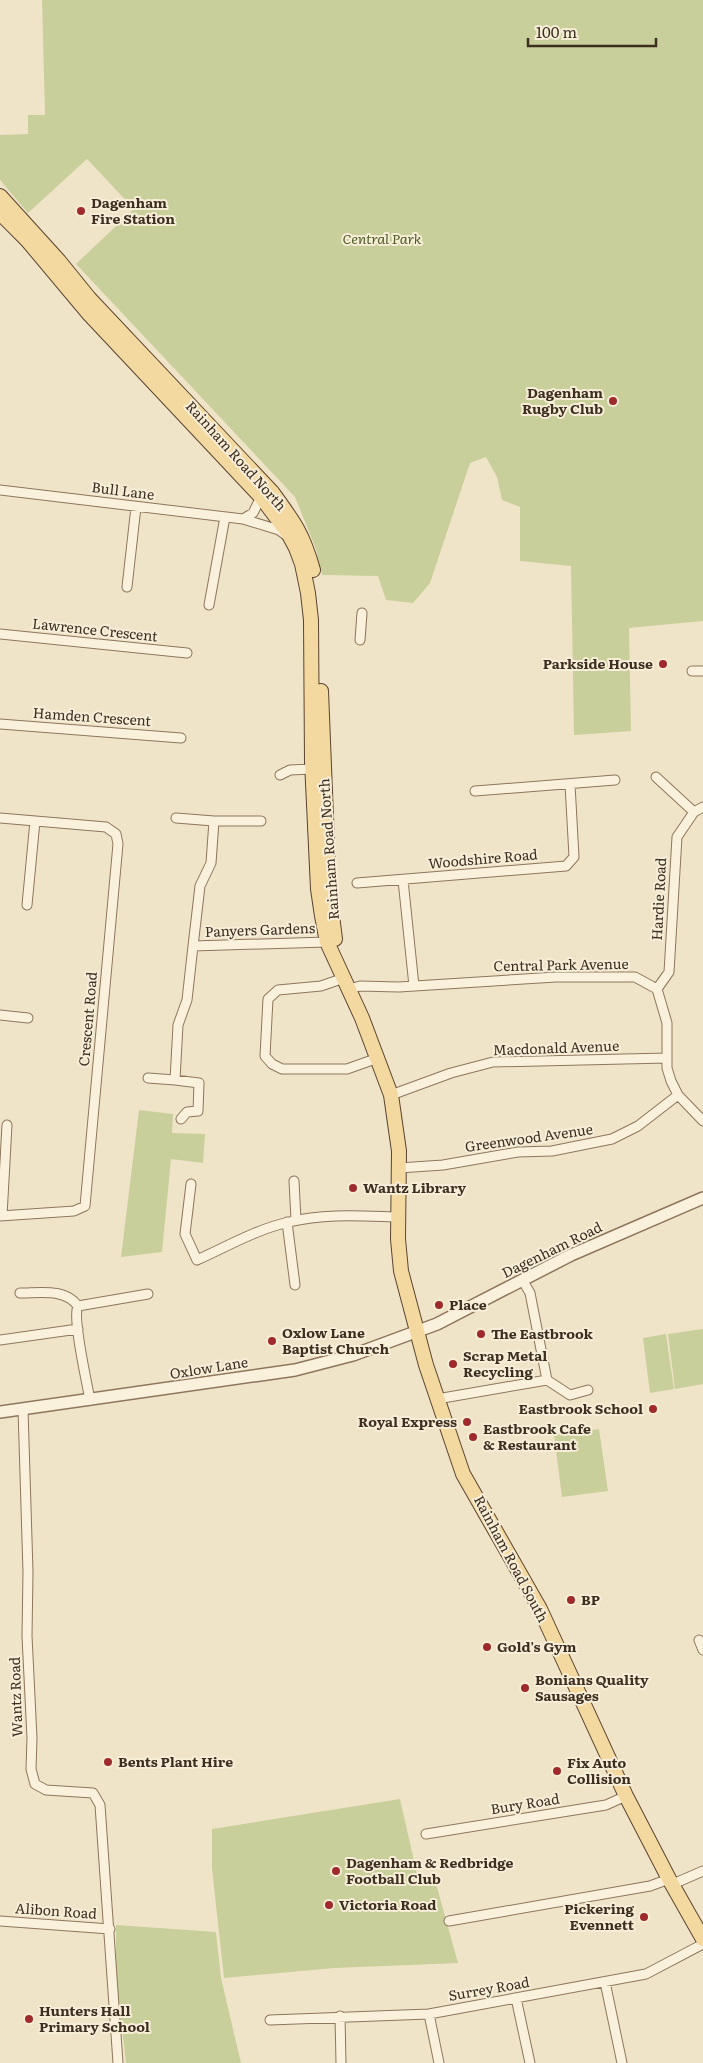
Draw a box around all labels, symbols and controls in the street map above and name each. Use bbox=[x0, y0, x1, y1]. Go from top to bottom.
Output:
scale bar bbox=[528, 15, 656, 47]
text: 100 m bbox=[536, 20, 577, 43]
place label: Dagenham Fire Station bbox=[91, 192, 175, 228]
marker: Dagenham Fire Station bbox=[75, 205, 87, 217]
park label: Central Park bbox=[343, 228, 422, 248]
place label: Dagenham Rugby Club bbox=[522, 382, 603, 418]
marker: Dagenham Rugby Club bbox=[607, 395, 619, 407]
street label: Rainham Road North bbox=[182, 396, 292, 515]
street label: Bull Lane bbox=[91, 476, 156, 504]
street label: Lawrence Crescent bbox=[31, 612, 159, 646]
place label: Parkside House bbox=[543, 653, 653, 673]
marker: Parkside House bbox=[657, 658, 669, 670]
street label: Hamden Crescent bbox=[32, 702, 152, 730]
street label: Rainham Road North bbox=[313, 778, 343, 921]
street label: Woodshire Road bbox=[427, 843, 539, 873]
street label: Hardie Road bbox=[646, 857, 670, 941]
street label: Panyers Gardens bbox=[204, 917, 315, 941]
street label: Central Park Avenue bbox=[493, 953, 629, 975]
street label: Crescent Road bbox=[73, 970, 101, 1067]
street label: Macdonald Avenue bbox=[492, 1035, 620, 1059]
street label: Greenwood Avenue bbox=[464, 1118, 594, 1156]
place label: Wantz Library bbox=[363, 1177, 467, 1197]
marker: Wantz Library bbox=[347, 1182, 359, 1194]
street label: Dagenham Road bbox=[498, 1216, 605, 1282]
place label: Place bbox=[449, 1294, 487, 1314]
marker: Place bbox=[433, 1299, 445, 1311]
place label: Oxlow Lane Baptist Church bbox=[282, 1322, 389, 1358]
place label: The Eastbrook bbox=[491, 1323, 594, 1343]
marker: The Eastbrook bbox=[475, 1328, 487, 1340]
marker: Oxlow Lane Baptist Church bbox=[266, 1335, 278, 1347]
place label: Scrap Metal Recycling bbox=[463, 1345, 547, 1381]
street label: Oxlow Lane bbox=[168, 1351, 249, 1383]
marker: Scrap Metal Recycling bbox=[447, 1358, 459, 1370]
place label: Eastbrook School bbox=[519, 1398, 643, 1418]
marker: Eastbrook School bbox=[647, 1403, 659, 1415]
place label: Royal Express bbox=[358, 1411, 457, 1431]
marker: Royal Express bbox=[461, 1416, 473, 1428]
place label: Eastbrook Cafe & Restaurant bbox=[483, 1418, 591, 1454]
marker: Eastbrook Cafe & Restaurant bbox=[467, 1431, 479, 1443]
street label: Rainham Road South bbox=[470, 1492, 554, 1626]
place label: BP bbox=[581, 1589, 600, 1609]
marker: BP bbox=[565, 1594, 577, 1606]
place label: Gold's Gym bbox=[497, 1636, 577, 1656]
marker: Gold's Gym bbox=[481, 1641, 493, 1653]
street label: Wantz Road bbox=[4, 1656, 26, 1738]
place label: Bonians Quality Sausages bbox=[535, 1669, 649, 1705]
marker: Bonians Quality Sausages bbox=[519, 1682, 531, 1694]
place label: Bents Plant Hire bbox=[118, 1751, 233, 1771]
place label: Fix Auto Collision bbox=[567, 1752, 631, 1788]
marker: Bents Plant Hire bbox=[102, 1756, 114, 1768]
marker: Fix Auto Collision bbox=[551, 1765, 563, 1777]
street label: Bury Road bbox=[489, 1788, 561, 1818]
place label: Dagenham & Redbridge Football Club bbox=[346, 1852, 513, 1888]
marker: Dagenham & Redbridge Football Club bbox=[330, 1865, 342, 1877]
place label: Victoria Road bbox=[339, 1894, 436, 1914]
street label: Alibon Road bbox=[14, 1897, 98, 1923]
place label: Pickering Evennett bbox=[564, 1898, 635, 1934]
marker: Victoria Road bbox=[323, 1899, 335, 1911]
marker: Pickering Evennett bbox=[638, 1911, 650, 1923]
street label: Surrey Road bbox=[447, 1971, 531, 2005]
place label: Hunters Hall Primary School bbox=[39, 2000, 150, 2036]
marker: Hunters Hall Primary School bbox=[23, 2013, 35, 2025]

